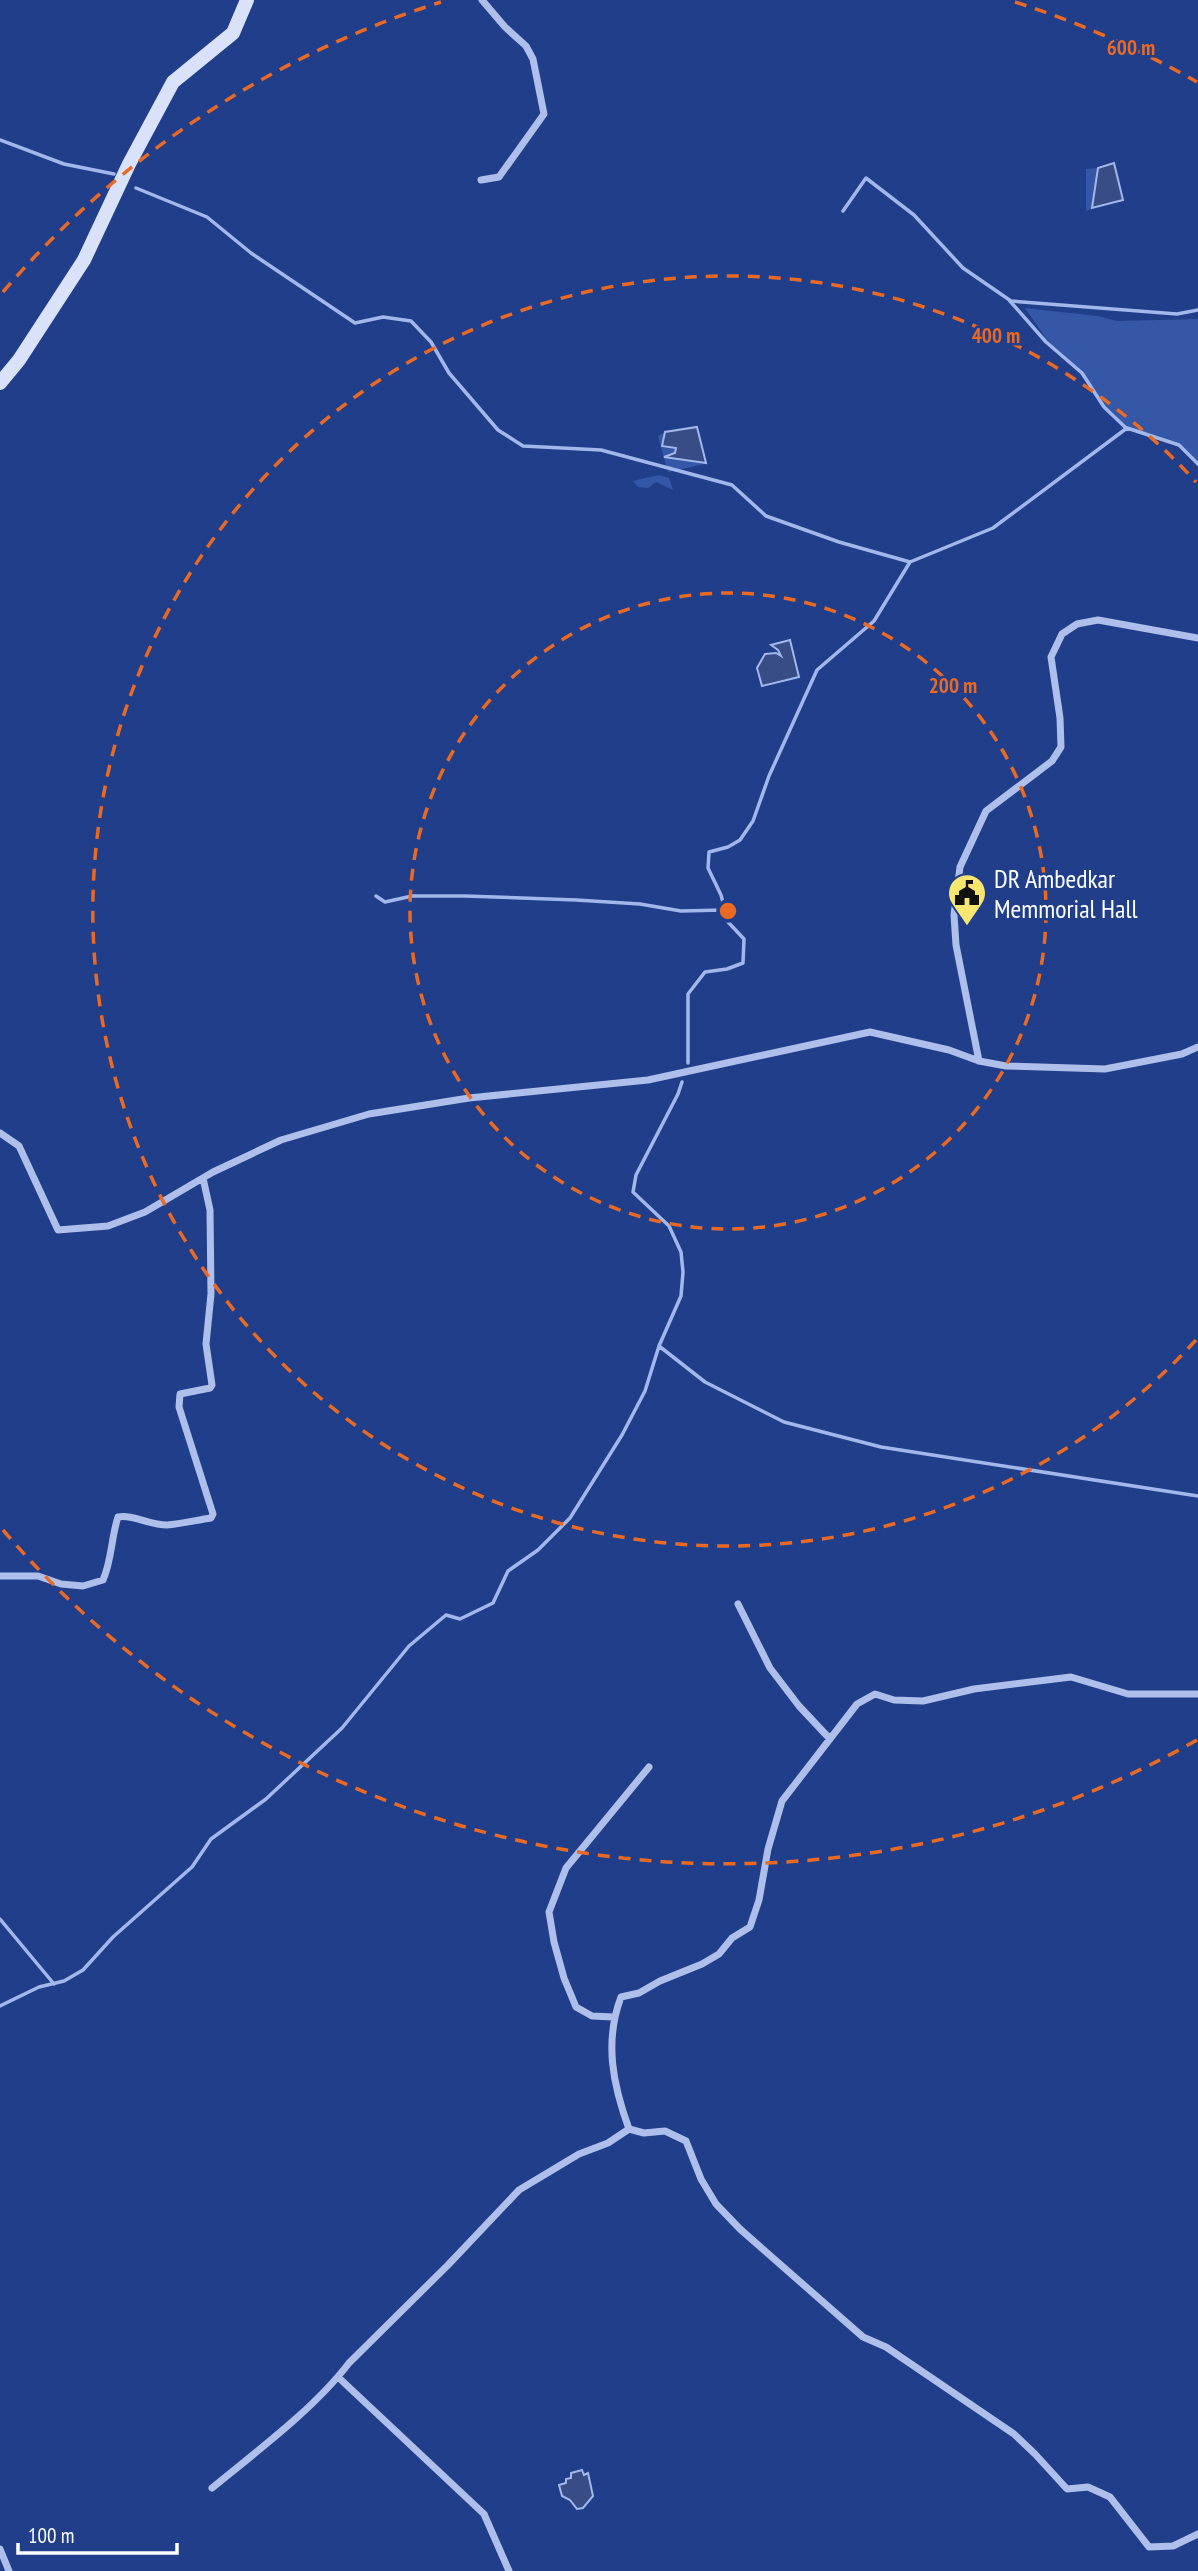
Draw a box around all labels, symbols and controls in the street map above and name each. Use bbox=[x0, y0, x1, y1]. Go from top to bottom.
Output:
text: 600 m bbox=[1107, 34, 1155, 61]
text: 400 m bbox=[972, 322, 1020, 349]
text: 200 m bbox=[929, 672, 977, 699]
place label: DR Ambedkar Memmorial Hall bbox=[994, 862, 1138, 925]
public building icon: DR Ambedkar Memmorial Hall bbox=[946, 872, 988, 927]
centre of rings bbox=[716, 899, 740, 923]
scale bar bbox=[18, 2512, 177, 2556]
text: 100 m bbox=[28, 2522, 74, 2549]

